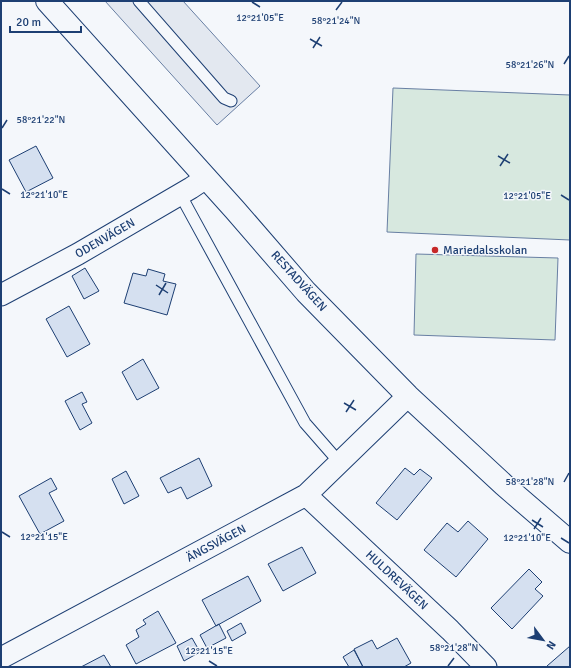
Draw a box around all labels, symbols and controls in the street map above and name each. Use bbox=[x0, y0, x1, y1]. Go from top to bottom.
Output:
scale bar bbox=[10, 8, 81, 34]
text: 12°21'05"E bbox=[236, 12, 284, 24]
text: 20 m bbox=[16, 15, 41, 30]
text: 58°21'24"N bbox=[312, 15, 360, 27]
text: 58°21'26"N bbox=[506, 59, 554, 71]
text: 58°21'22"N bbox=[17, 114, 65, 126]
text: 12°21'10"E bbox=[20, 189, 68, 201]
text: 12°21'05"E bbox=[503, 190, 551, 202]
street label: ODENVÄGEN bbox=[73, 215, 138, 262]
place label: Mariedalsskolan bbox=[443, 243, 527, 258]
marker: Mariedalsskolan bbox=[430, 245, 440, 255]
street label: RESTADVÄGEN bbox=[267, 248, 330, 315]
text: 58°21'28"N bbox=[506, 476, 554, 488]
street label: ÄNGSVÄGEN bbox=[184, 521, 249, 565]
text: 12°21'15"E bbox=[20, 531, 68, 543]
text: 12°21'10"E bbox=[503, 532, 551, 544]
street label: HULDREVÄGEN bbox=[362, 548, 431, 613]
north arrow bbox=[523, 620, 563, 660]
text: N bbox=[544, 638, 559, 652]
text: 58°21'28"N bbox=[430, 642, 478, 654]
text: 12°21'15"E bbox=[185, 645, 233, 657]

